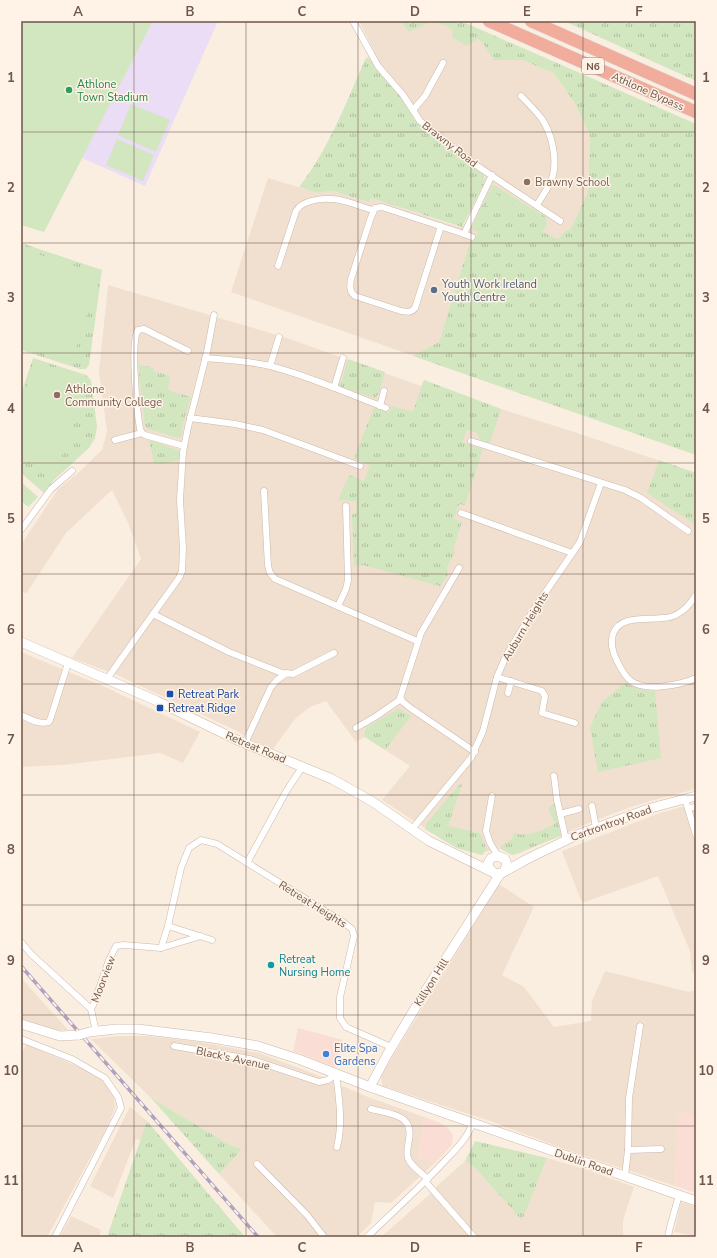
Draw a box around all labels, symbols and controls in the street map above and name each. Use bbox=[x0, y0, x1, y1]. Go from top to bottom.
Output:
text: A bbox=[73, 3, 83, 21]
text: B bbox=[186, 3, 195, 21]
text: C bbox=[298, 3, 307, 21]
text: D bbox=[410, 3, 420, 21]
text: E bbox=[523, 3, 531, 21]
text: F bbox=[635, 3, 643, 21]
road number: N6 bbox=[582, 58, 604, 74]
text: 1 bbox=[7, 69, 15, 87]
street label: Athlone Bypass bbox=[609, 69, 687, 114]
text: 1 bbox=[702, 69, 710, 87]
place label: Athlone Town Stadium bbox=[77, 77, 148, 105]
marker: Athlone Town Stadium bbox=[64, 85, 74, 95]
street label: Brawny Road bbox=[419, 118, 481, 171]
place label: Brawny School bbox=[535, 175, 610, 190]
marker: Brawny School bbox=[522, 177, 532, 187]
text: 2 bbox=[7, 179, 15, 197]
text: 2 bbox=[702, 179, 710, 197]
place label: Youth Work Ireland Youth Centre bbox=[441, 277, 537, 305]
marker: Youth Work Ireland Youth Centre bbox=[429, 285, 439, 295]
text: 3 bbox=[7, 289, 15, 307]
text: 3 bbox=[702, 289, 710, 307]
place label: Athlone Community College bbox=[65, 382, 162, 410]
marker: Athlone Community College bbox=[52, 390, 62, 400]
text: 4 bbox=[7, 400, 15, 418]
text: 4 bbox=[702, 400, 710, 418]
text: 5 bbox=[7, 510, 15, 528]
text: 5 bbox=[702, 510, 710, 528]
street label: Auburn Heights bbox=[499, 589, 552, 664]
text: 6 bbox=[7, 621, 15, 639]
text: 6 bbox=[702, 621, 710, 639]
place label: Retreat Park bbox=[178, 687, 240, 702]
marker: Retreat Park bbox=[165, 689, 175, 699]
place label: Retreat Ridge bbox=[168, 701, 236, 716]
marker: Retreat Ridge bbox=[155, 703, 165, 713]
street label: Retreat Road bbox=[223, 728, 289, 767]
text: 7 bbox=[7, 731, 15, 749]
text: 7 bbox=[702, 731, 710, 749]
street label: Cartrontroy Road bbox=[569, 802, 654, 845]
text: 8 bbox=[7, 841, 15, 859]
text: 8 bbox=[702, 841, 710, 859]
street label: Retreat Heights bbox=[276, 877, 350, 931]
text: 9 bbox=[7, 952, 15, 970]
place label: Retreat Nursing Home bbox=[279, 952, 350, 980]
text: 9 bbox=[702, 952, 710, 970]
street label: Moorview bbox=[88, 954, 119, 1005]
street label: Killyon Hill bbox=[411, 955, 452, 1009]
marker: Retreat Nursing Home bbox=[266, 960, 276, 970]
place label: Elite Spa Gardens bbox=[334, 1041, 378, 1069]
street label: Black's Avenue bbox=[195, 1043, 271, 1074]
marker: Elite Spa Gardens bbox=[321, 1049, 331, 1059]
text: 10 bbox=[3, 1062, 19, 1080]
text: 10 bbox=[698, 1062, 714, 1080]
street label: Dublin Road bbox=[552, 1145, 615, 1180]
text: 11 bbox=[3, 1172, 19, 1190]
text: 11 bbox=[698, 1172, 714, 1190]
text: A bbox=[73, 1239, 83, 1257]
text: B bbox=[186, 1239, 195, 1257]
text: C bbox=[298, 1239, 307, 1257]
text: D bbox=[410, 1239, 420, 1257]
text: E bbox=[523, 1239, 531, 1257]
text: F bbox=[635, 1239, 643, 1257]

